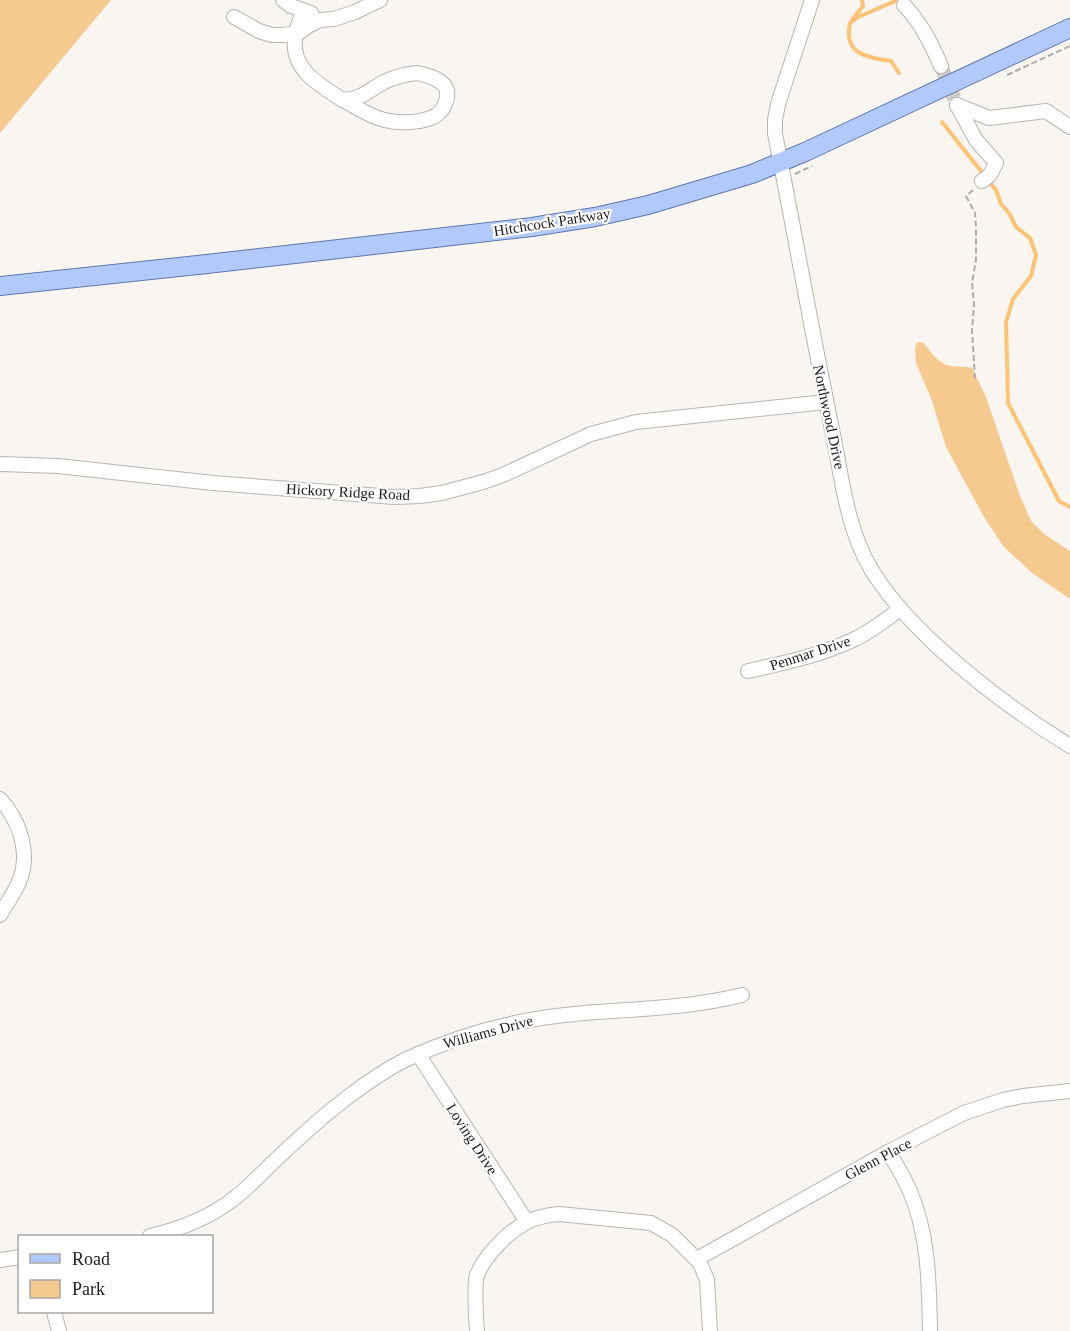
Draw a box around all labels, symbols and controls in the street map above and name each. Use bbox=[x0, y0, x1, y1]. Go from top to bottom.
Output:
street label: Hitchcock Parkway bbox=[493, 205, 612, 239]
street label: Northwood Drive bbox=[810, 363, 848, 471]
street label: Hickory Ridge Road bbox=[286, 481, 411, 503]
street label: Penmar Drive bbox=[768, 632, 853, 674]
street label: Williams Drive bbox=[441, 1012, 535, 1052]
street label: Loving Drive bbox=[443, 1101, 501, 1178]
street label: Glenn Place bbox=[842, 1135, 914, 1183]
legend bbox=[18, 1235, 213, 1313]
text: Road bbox=[72, 1249, 110, 1269]
text: Park bbox=[72, 1279, 105, 1299]

